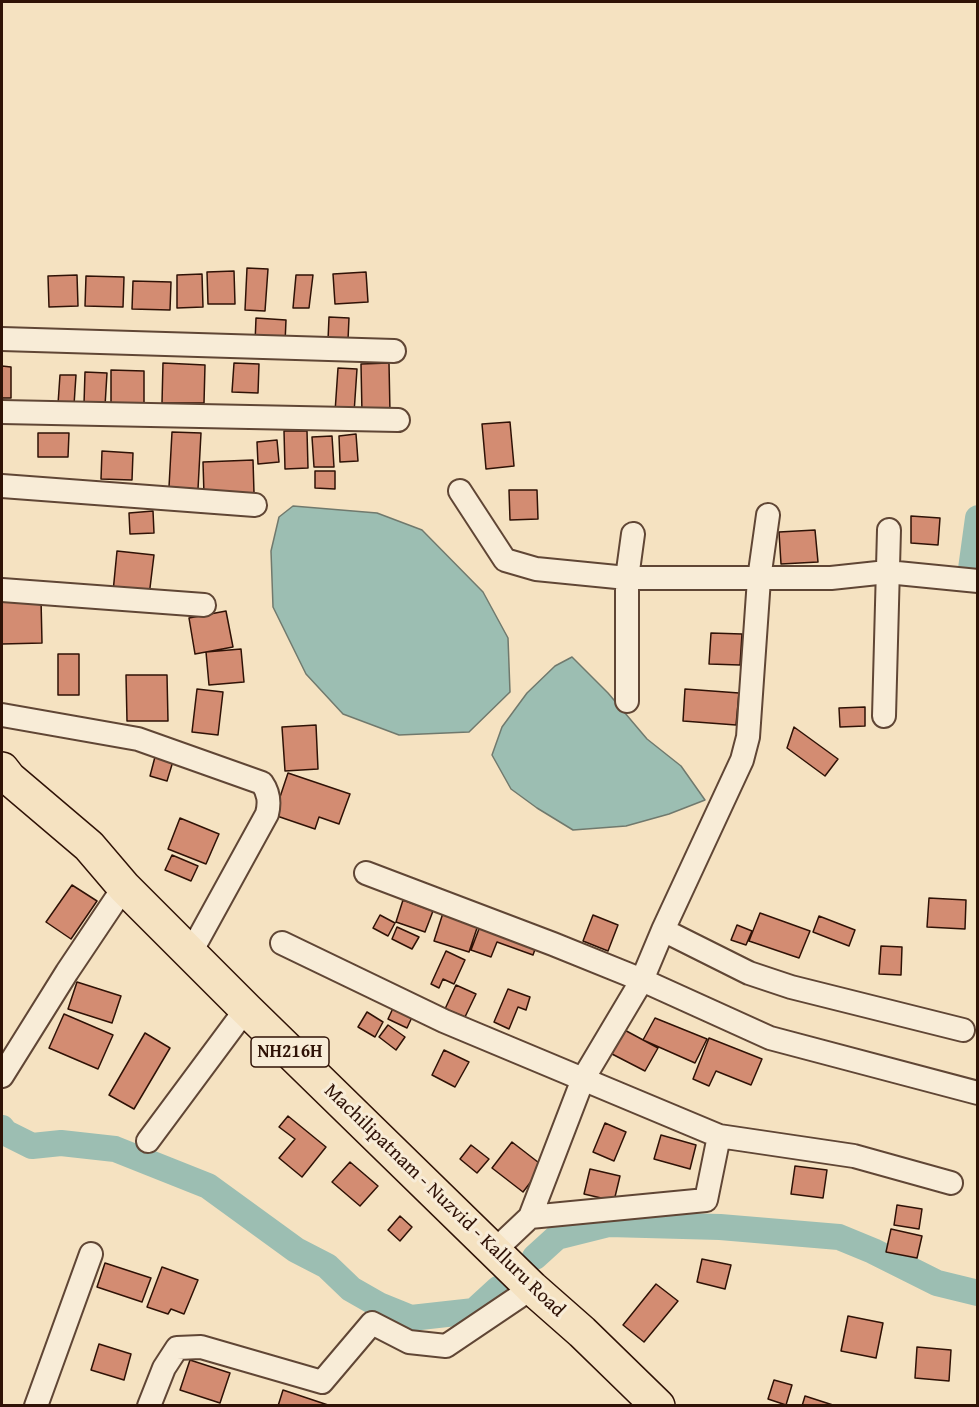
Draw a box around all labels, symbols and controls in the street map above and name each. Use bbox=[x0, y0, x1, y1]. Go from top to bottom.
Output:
road number: NH216H bbox=[251, 1037, 329, 1067]
street label: Machilipatnam - Nuzvid - Kalluru Road bbox=[319, 1079, 569, 1323]

